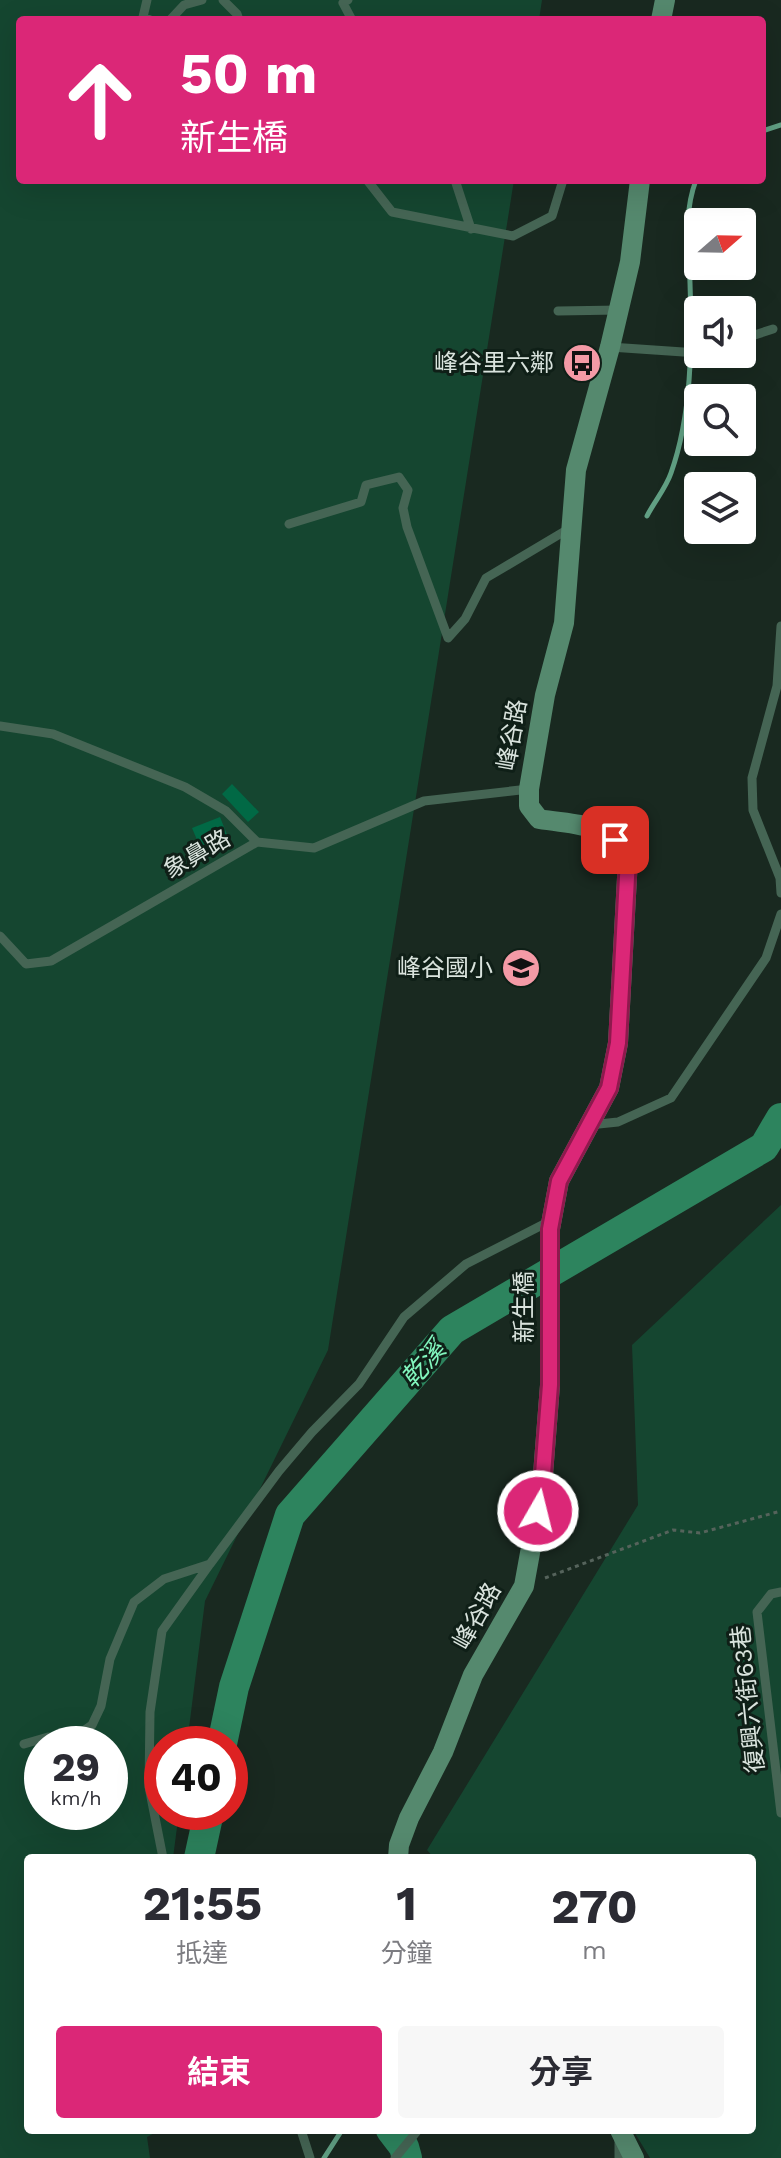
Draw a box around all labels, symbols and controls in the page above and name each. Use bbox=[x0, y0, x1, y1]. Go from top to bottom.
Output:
text: 50 m bbox=[180, 41, 317, 107]
icon: ahead bbox=[48, 48, 152, 152]
text: 新生橋 bbox=[180, 117, 288, 159]
north arrow bbox=[684, 208, 756, 280]
map controls bbox=[684, 208, 756, 544]
button: sound bbox=[684, 296, 756, 368]
bus stop icon: 峰谷里六鄰 bbox=[561, 342, 603, 384]
place label: 峰谷里六鄰 bbox=[434, 349, 554, 377]
button: search bbox=[684, 384, 756, 456]
button: layers bbox=[684, 472, 756, 544]
street label: 峰谷路 bbox=[492, 697, 532, 773]
pin bbox=[581, 806, 649, 874]
icon: arrive bbox=[593, 818, 637, 862]
street label: 象鼻路 bbox=[159, 824, 235, 884]
school or university icon: 峰谷國小 bbox=[500, 947, 542, 989]
place label: 峰谷國小 bbox=[397, 954, 493, 982]
street label: 新生橋 bbox=[510, 1271, 538, 1343]
water label: 乾溪 bbox=[395, 1332, 454, 1393]
position arrow bbox=[496, 1469, 580, 1553]
street label: 峰谷路 bbox=[447, 1578, 507, 1654]
street label: 復興六街63巷 bbox=[726, 1624, 770, 1774]
speed limit sign: 40 bbox=[144, 1726, 248, 1830]
text: 29 bbox=[52, 1744, 100, 1791]
text: km/h bbox=[50, 1786, 102, 1810]
text: 21:55 bbox=[142, 1875, 262, 1932]
text: 1 bbox=[396, 1875, 417, 1932]
text: 270 bbox=[551, 1878, 638, 1935]
text: m bbox=[582, 1935, 607, 1965]
text: 抵達 bbox=[176, 1938, 228, 1968]
text: 分鐘 bbox=[381, 1938, 433, 1968]
button: 結束 bbox=[56, 2026, 382, 2118]
button: 分享 bbox=[398, 2026, 724, 2118]

